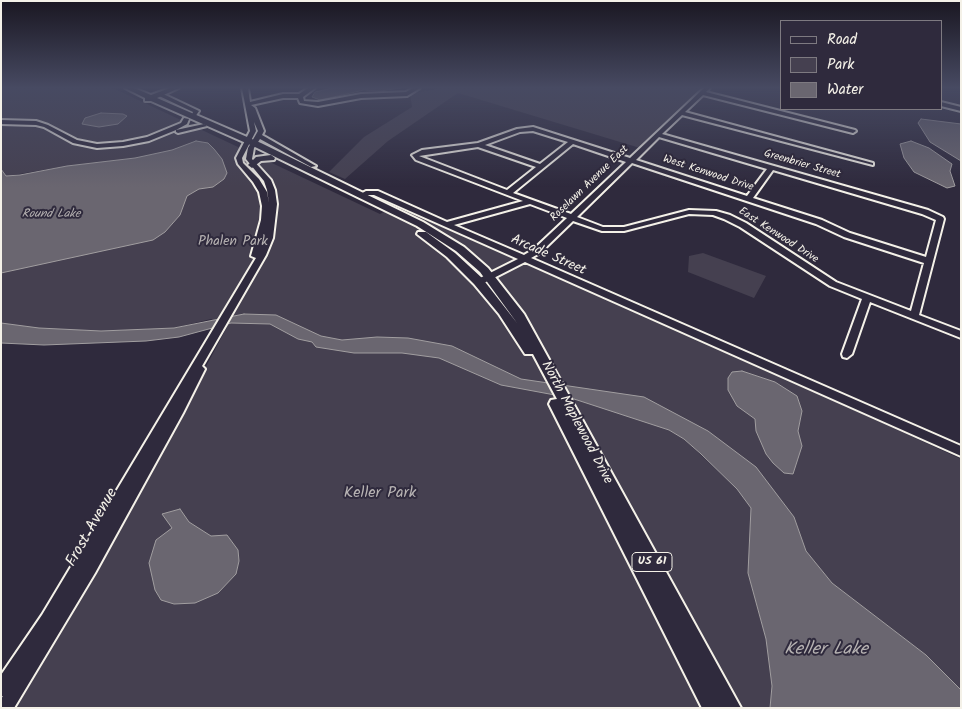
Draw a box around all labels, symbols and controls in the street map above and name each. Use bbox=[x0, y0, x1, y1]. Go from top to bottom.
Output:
legend bbox=[780, 20, 942, 110]
text: Road bbox=[827, 28, 857, 52]
text: Park bbox=[827, 53, 854, 77]
text: Water bbox=[827, 78, 863, 102]
street label: Roselawn Avenue East bbox=[548, 143, 632, 225]
street label: Greenbrier Street bbox=[762, 148, 842, 182]
street label: West Kenwood Drive bbox=[661, 153, 755, 195]
street label: East Kenwood Drive bbox=[736, 205, 820, 267]
water label: Round Lake bbox=[22, 208, 80, 222]
street label: Arcade Street bbox=[508, 232, 588, 280]
park label: Phalen Park bbox=[198, 235, 268, 251]
street label: North Maplewood Drive bbox=[536, 359, 616, 487]
park label: Keller Park bbox=[344, 484, 416, 504]
street label: Frost Avenue bbox=[63, 485, 123, 571]
road number: US 61 bbox=[632, 552, 672, 572]
water label: Keller Lake bbox=[784, 640, 868, 662]

